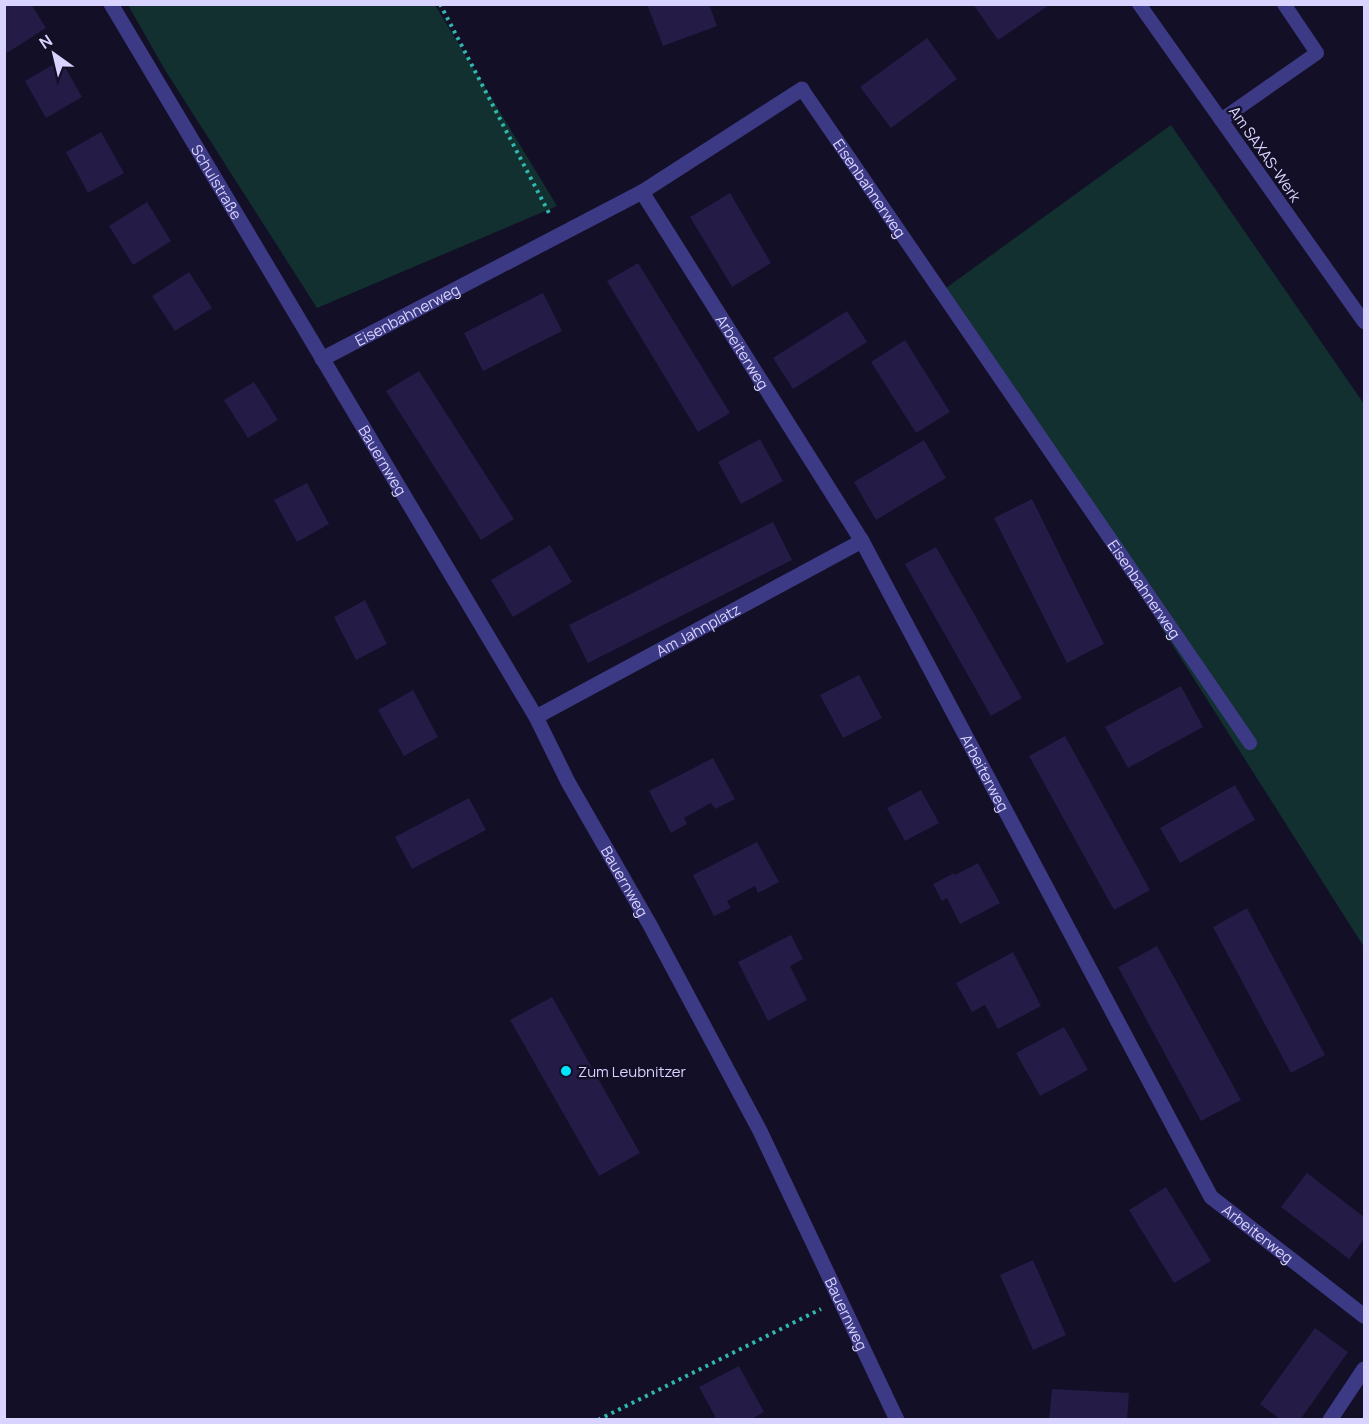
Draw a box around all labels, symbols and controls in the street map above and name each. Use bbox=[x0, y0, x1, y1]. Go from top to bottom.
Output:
north arrow bbox=[24, 24, 84, 84]
text: N bbox=[35, 29, 57, 54]
street label: Am SAXAS-Werk bbox=[1224, 102, 1306, 207]
street label: Eisenbahnerweg bbox=[829, 134, 911, 242]
street label: Schulstraße bbox=[186, 140, 248, 223]
street label: Eisenbahnerweg bbox=[351, 279, 463, 351]
street label: Arbeiterweg bbox=[711, 310, 774, 393]
street label: Bauernweg bbox=[354, 421, 412, 499]
street label: Eisenbahnerweg bbox=[1103, 535, 1186, 643]
street label: Am Jahnplatz bbox=[652, 598, 744, 661]
street label: Arbeiterweg bbox=[956, 730, 1014, 815]
street label: Bauernweg bbox=[596, 842, 654, 921]
place label: Zum Leubnitzer bbox=[578, 1061, 687, 1082]
marker: Zum Leubnitzer bbox=[559, 1064, 573, 1078]
street label: Arbeiterweg bbox=[1218, 1199, 1298, 1268]
street label: Bauernweg bbox=[820, 1274, 873, 1354]

